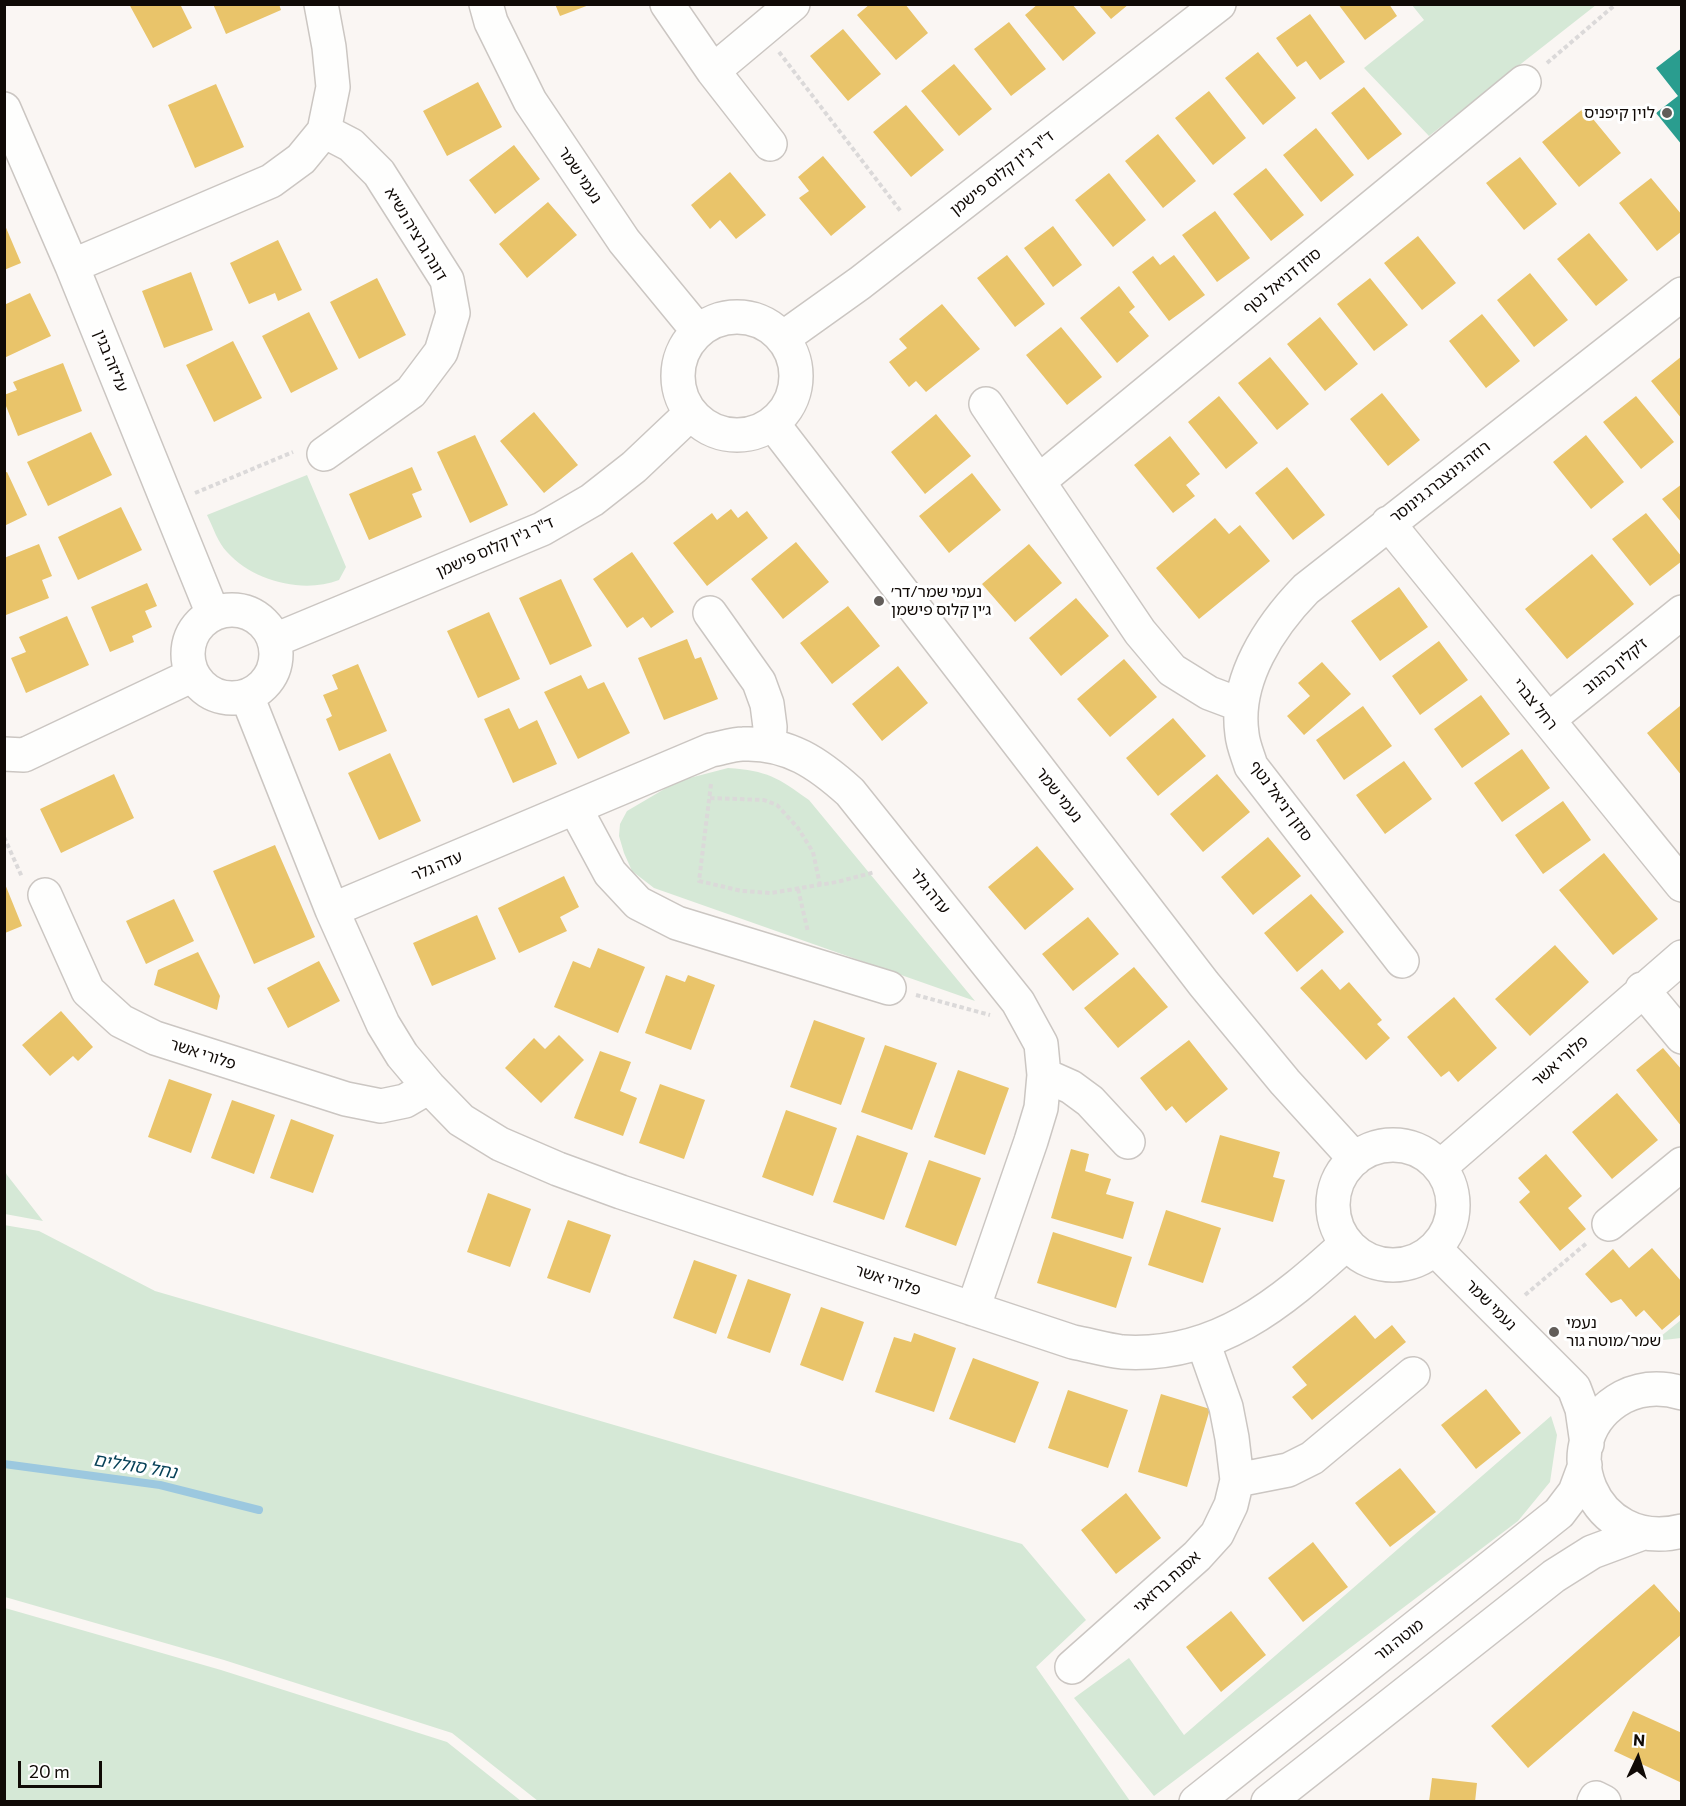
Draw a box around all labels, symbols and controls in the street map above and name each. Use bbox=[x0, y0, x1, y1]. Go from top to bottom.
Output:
place label: לוין קיפניס bbox=[1584, 103, 1655, 123]
marker: לוין קיפניס bbox=[1660, 106, 1674, 120]
street label: ד"ר ג'ין קלוס פישמן bbox=[946, 126, 1058, 220]
street label: נעמי שמר bbox=[554, 143, 606, 207]
street label: דונה גרציה נשיא bbox=[381, 184, 451, 284]
street label: סוזן דניאל נטף bbox=[1239, 244, 1325, 318]
street label: עליזה בגין bbox=[90, 327, 132, 395]
street label: רוזה גינצברג גינוסר bbox=[1386, 437, 1494, 527]
street label: ד"ר ג'ין קלוס פישמן bbox=[433, 512, 557, 582]
place label: נעמי שמר/דר׳ ג׳ין קלוס פישמן bbox=[891, 582, 991, 620]
marker: נעמי שמר/דר׳ ג׳ין קלוס פישמן bbox=[872, 594, 886, 608]
street label: ז'קלין כהנוב bbox=[1579, 634, 1651, 698]
street label: רחל צברי bbox=[1508, 674, 1562, 734]
street label: סוזן דניאל נטף bbox=[1245, 757, 1317, 845]
street label: נעמי שמר bbox=[1032, 764, 1086, 826]
street label: עדה גלר bbox=[409, 847, 465, 885]
street label: עדה גלר bbox=[906, 864, 954, 918]
street label: פלורי אשר bbox=[1528, 1031, 1592, 1091]
street label: פלורי אשר bbox=[168, 1034, 238, 1074]
street label: פלורי אשר bbox=[853, 1260, 923, 1300]
street label: נעמי שמר bbox=[1461, 1275, 1521, 1335]
place label: נעמי שמר/מוטה גור bbox=[1566, 1313, 1661, 1351]
marker: נעמי שמר/מוטה גור bbox=[1547, 1325, 1561, 1339]
water label: נחל סוללים bbox=[92, 1449, 178, 1483]
street label: אסנת ברזאני bbox=[1130, 1547, 1204, 1617]
street label: מוטה גור bbox=[1370, 1615, 1428, 1665]
north arrow bbox=[1608, 1728, 1668, 1788]
text: N bbox=[1633, 1730, 1646, 1749]
scale bar bbox=[21, 1749, 105, 1787]
text: 20 m bbox=[29, 1760, 70, 1782]

